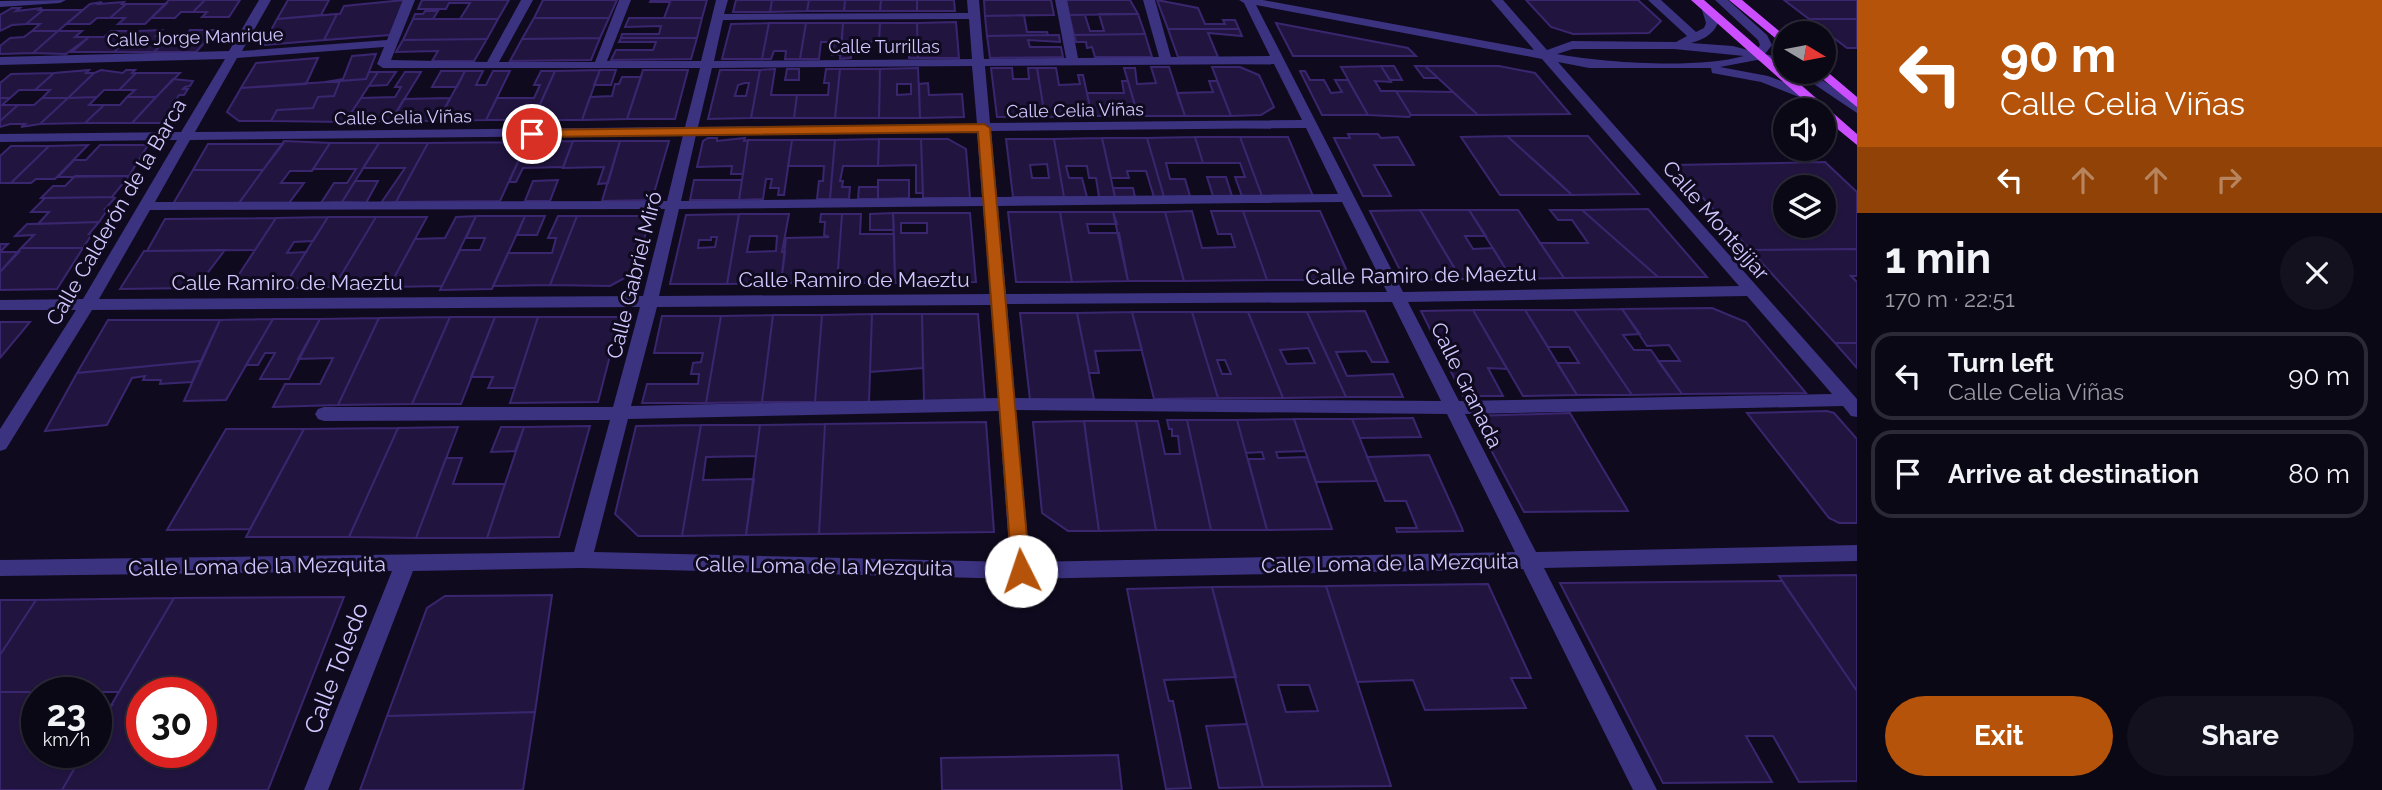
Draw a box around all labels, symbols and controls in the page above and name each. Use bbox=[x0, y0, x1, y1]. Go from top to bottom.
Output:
north arrow bbox=[1773, 21, 1836, 84]
map controls bbox=[1773, 21, 1836, 238]
street label: Calle Jorge Manrique bbox=[106, 23, 284, 51]
text: 90 m bbox=[2000, 26, 2116, 83]
icon: left bbox=[1885, 28, 1976, 119]
street label: Calle Turrillas bbox=[828, 36, 940, 57]
text: Calle Celia Viñas bbox=[2000, 85, 2245, 122]
street label: Calle Calderón de la Barca bbox=[41, 94, 191, 330]
street label: Calle Celia Viñas bbox=[1006, 98, 1144, 122]
button: sound bbox=[1773, 98, 1836, 161]
pin bbox=[502, 104, 562, 164]
street label: Calle Celia Viñas bbox=[334, 105, 472, 129]
icon: arrive bbox=[513, 115, 551, 153]
street label: Calle Montejíjar bbox=[1657, 155, 1775, 285]
icon: left bbox=[1991, 161, 2029, 199]
icon: ahead bbox=[2064, 161, 2102, 199]
icon: ahead bbox=[2137, 161, 2175, 199]
icon: right bbox=[2210, 161, 2248, 199]
button: layers bbox=[1773, 175, 1836, 238]
street label: Calle Gabriel Miró bbox=[601, 189, 667, 361]
text: 1 min bbox=[1885, 234, 1991, 283]
button: close bbox=[2280, 236, 2354, 310]
street label: Calle Ramiro de Maeztu bbox=[1305, 260, 1537, 290]
street label: Calle Ramiro de Maeztu bbox=[738, 267, 970, 292]
street label: Calle Ramiro de Maeztu bbox=[171, 270, 403, 295]
text: 170 m · 22:51 bbox=[1885, 285, 2015, 312]
street label: Calle Granada bbox=[1426, 318, 1508, 452]
text: Turn left bbox=[1948, 348, 2054, 378]
icon: left bbox=[1889, 357, 1927, 395]
text: 90 m bbox=[2288, 361, 2350, 391]
text: Calle Celia Viñas bbox=[1948, 378, 2124, 405]
icon: arrive bbox=[1889, 455, 1927, 493]
text: Arrive at destination bbox=[1948, 459, 2199, 489]
text: 80 m bbox=[2288, 459, 2350, 489]
position arrow bbox=[984, 534, 1058, 608]
street label: Calle Loma de la Mezquita bbox=[1261, 548, 1519, 578]
street label: Calle Loma de la Mezquita bbox=[128, 551, 386, 581]
street label: Calle Loma de la Mezquita bbox=[695, 551, 953, 581]
street label: Calle Toledo bbox=[298, 598, 374, 738]
speed limit sign: 30 bbox=[126, 677, 217, 768]
text: 23 bbox=[47, 693, 86, 734]
button: Exit bbox=[1885, 696, 2113, 776]
button: Share bbox=[2127, 696, 2354, 776]
text: km/h bbox=[43, 729, 90, 750]

